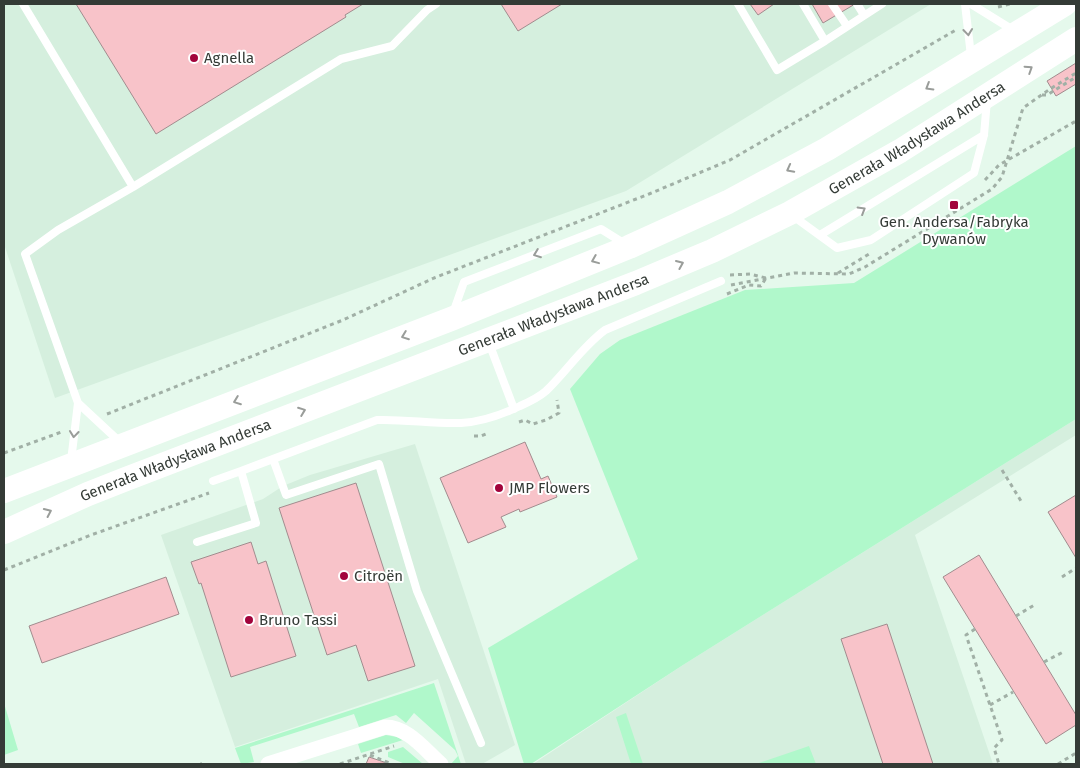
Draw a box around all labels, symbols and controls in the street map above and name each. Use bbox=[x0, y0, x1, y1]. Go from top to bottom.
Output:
one-way arrow bbox=[962, 29, 973, 37]
place label: Agnella bbox=[204, 49, 254, 67]
marker: Agnella bbox=[188, 52, 200, 64]
one-way arrow bbox=[1023, 66, 1032, 76]
street label: Generała Władysława Andersa bbox=[825, 78, 1008, 198]
one-way arrow bbox=[926, 80, 935, 90]
one-way arrow bbox=[786, 163, 795, 173]
marker: Gen. Andersa/Fabryka Dywanów bbox=[948, 199, 960, 211]
one-way arrow bbox=[856, 206, 865, 216]
place label: Gen. Andersa/Fabryka Dywanów bbox=[879, 213, 1029, 248]
one-way arrow bbox=[533, 248, 542, 258]
one-way arrow bbox=[591, 254, 600, 265]
one-way arrow bbox=[675, 260, 684, 271]
street label: Generała Władysława Andersa bbox=[455, 270, 652, 360]
one-way arrow bbox=[401, 330, 410, 340]
one-way arrow bbox=[233, 395, 242, 405]
one-way arrow bbox=[297, 407, 306, 418]
street label: Generała Władysława Andersa bbox=[77, 415, 274, 505]
one-way arrow bbox=[69, 431, 80, 439]
place label: JMP Flowers bbox=[509, 479, 590, 497]
marker: JMP Flowers bbox=[493, 482, 505, 494]
one-way arrow bbox=[43, 508, 52, 518]
place label: Citroën bbox=[354, 567, 403, 585]
marker: Citroën bbox=[338, 570, 350, 582]
place label: Bruno Tassi bbox=[259, 611, 337, 629]
marker: Bruno Tassi bbox=[243, 614, 255, 626]

